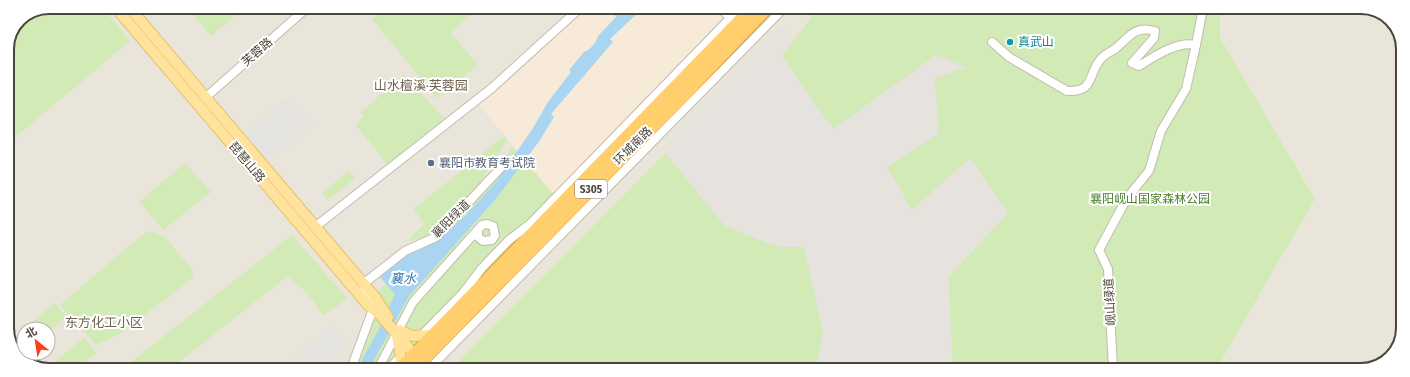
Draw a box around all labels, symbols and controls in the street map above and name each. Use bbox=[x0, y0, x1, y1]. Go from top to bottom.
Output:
street label: 芙蓉路 bbox=[239, 35, 275, 69]
place label: 真武山 bbox=[1018, 35, 1054, 49]
marker: 真武山 bbox=[1005, 37, 1015, 47]
district label: 山水檀溪·芙蓉园 bbox=[374, 78, 468, 93]
street label: 环城南路 bbox=[611, 124, 655, 168]
street label: 琵琶山路 bbox=[226, 139, 268, 185]
place label: 襄阳市教育考试院 bbox=[439, 156, 535, 170]
marker: 襄阳市教育考试院 bbox=[426, 158, 436, 168]
road number: S305 bbox=[575, 180, 607, 198]
park label: 襄阳岘山国家森林公园 bbox=[1090, 192, 1210, 206]
street label: 襄阳绿道 bbox=[429, 197, 473, 241]
water label: 襄水 bbox=[390, 271, 417, 286]
street label: 岘山绿道 bbox=[1102, 278, 1118, 326]
district label: 东方化工小区 bbox=[65, 315, 143, 330]
north arrow bbox=[16, 321, 56, 361]
text: 北 bbox=[23, 324, 39, 341]

